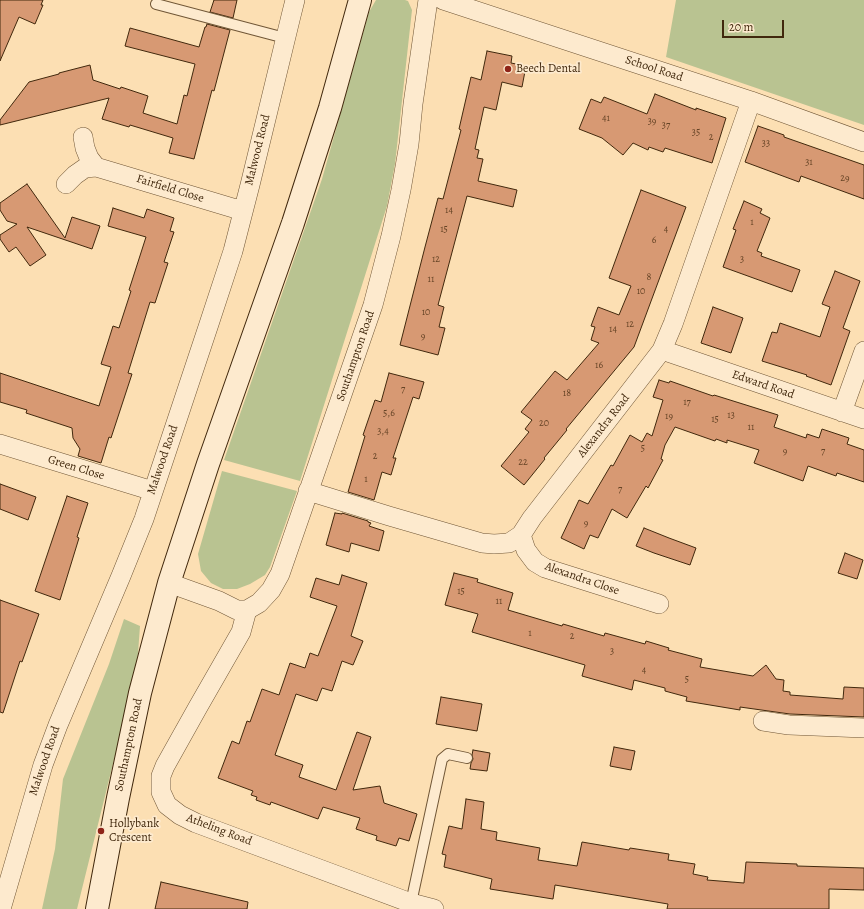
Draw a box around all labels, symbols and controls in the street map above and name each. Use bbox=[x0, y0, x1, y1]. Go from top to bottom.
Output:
scale bar bbox=[724, 12, 786, 38]
text: 20 m bbox=[729, 19, 753, 35]
street label: School Road bbox=[623, 53, 685, 85]
place label: Beech Dental bbox=[516, 62, 581, 76]
marker: Beech Dental bbox=[503, 64, 513, 74]
street label: Malwood Road bbox=[242, 113, 274, 187]
house number: 41 bbox=[602, 113, 610, 125]
house number: 39 bbox=[648, 116, 656, 128]
house number: 37 bbox=[662, 120, 670, 132]
house number: 35 bbox=[692, 127, 700, 139]
house number: 2 bbox=[709, 132, 713, 144]
house number: 33 bbox=[762, 138, 770, 150]
house number: 31 bbox=[805, 157, 813, 169]
street label: Fairfield Close bbox=[134, 172, 206, 206]
house number: 29 bbox=[840, 173, 850, 185]
house number: 14 bbox=[445, 205, 453, 217]
house number: 1 bbox=[750, 217, 754, 229]
house number: 15 bbox=[440, 224, 448, 236]
house number: 4 bbox=[664, 224, 668, 236]
house number: 6 bbox=[652, 235, 656, 247]
house number: 12 bbox=[432, 254, 440, 266]
house number: 3 bbox=[740, 254, 744, 266]
house number: 8 bbox=[647, 272, 651, 284]
house number: 11 bbox=[428, 274, 434, 286]
house number: 10 bbox=[637, 286, 645, 298]
house number: 10 bbox=[422, 307, 430, 319]
street label: Southampton Road bbox=[334, 309, 378, 403]
house number: 12 bbox=[626, 319, 634, 331]
house number: 14 bbox=[609, 324, 617, 336]
house number: 9 bbox=[421, 331, 425, 343]
house number: 16 bbox=[595, 360, 603, 372]
street label: Edward Road bbox=[730, 368, 796, 402]
house number: 7 bbox=[401, 384, 405, 396]
house number: 18 bbox=[563, 388, 571, 400]
street label: Alexandra Road bbox=[575, 391, 633, 461]
house number: 17 bbox=[683, 397, 691, 409]
house number: 5,6 bbox=[383, 408, 395, 420]
house number: 13 bbox=[727, 410, 735, 422]
house number: 19 bbox=[665, 411, 673, 423]
house number: 15 bbox=[711, 414, 719, 426]
house number: 20 bbox=[539, 418, 549, 430]
house number: 11 bbox=[748, 422, 754, 434]
street label: Malwood Road bbox=[144, 423, 182, 497]
house number: 3,4 bbox=[377, 426, 389, 438]
house number: 5 bbox=[641, 443, 645, 455]
house number: 9 bbox=[783, 446, 787, 458]
house number: 7 bbox=[821, 446, 825, 458]
house number: 2 bbox=[373, 451, 377, 463]
street label: Green Close bbox=[46, 453, 106, 483]
house number: 22 bbox=[518, 457, 528, 469]
house number: 1 bbox=[364, 474, 368, 486]
house number: 7 bbox=[618, 484, 622, 496]
house number: 9 bbox=[584, 518, 588, 530]
street label: Alexandra Close bbox=[543, 560, 621, 598]
house number: 15 bbox=[457, 586, 465, 598]
house number: 11 bbox=[496, 596, 502, 608]
house number: 1 bbox=[528, 628, 532, 640]
house number: 2 bbox=[570, 631, 574, 643]
house number: 3 bbox=[610, 646, 614, 658]
house number: 4 bbox=[642, 665, 646, 677]
house number: 5 bbox=[685, 674, 689, 686]
street label: Southampton Road bbox=[112, 697, 146, 793]
street label: Malwood Road bbox=[26, 724, 64, 798]
street label: Atheling Road bbox=[184, 811, 254, 849]
place label: Hollybank Crescent bbox=[109, 817, 159, 845]
marker: Hollybank Crescent bbox=[96, 826, 106, 836]

